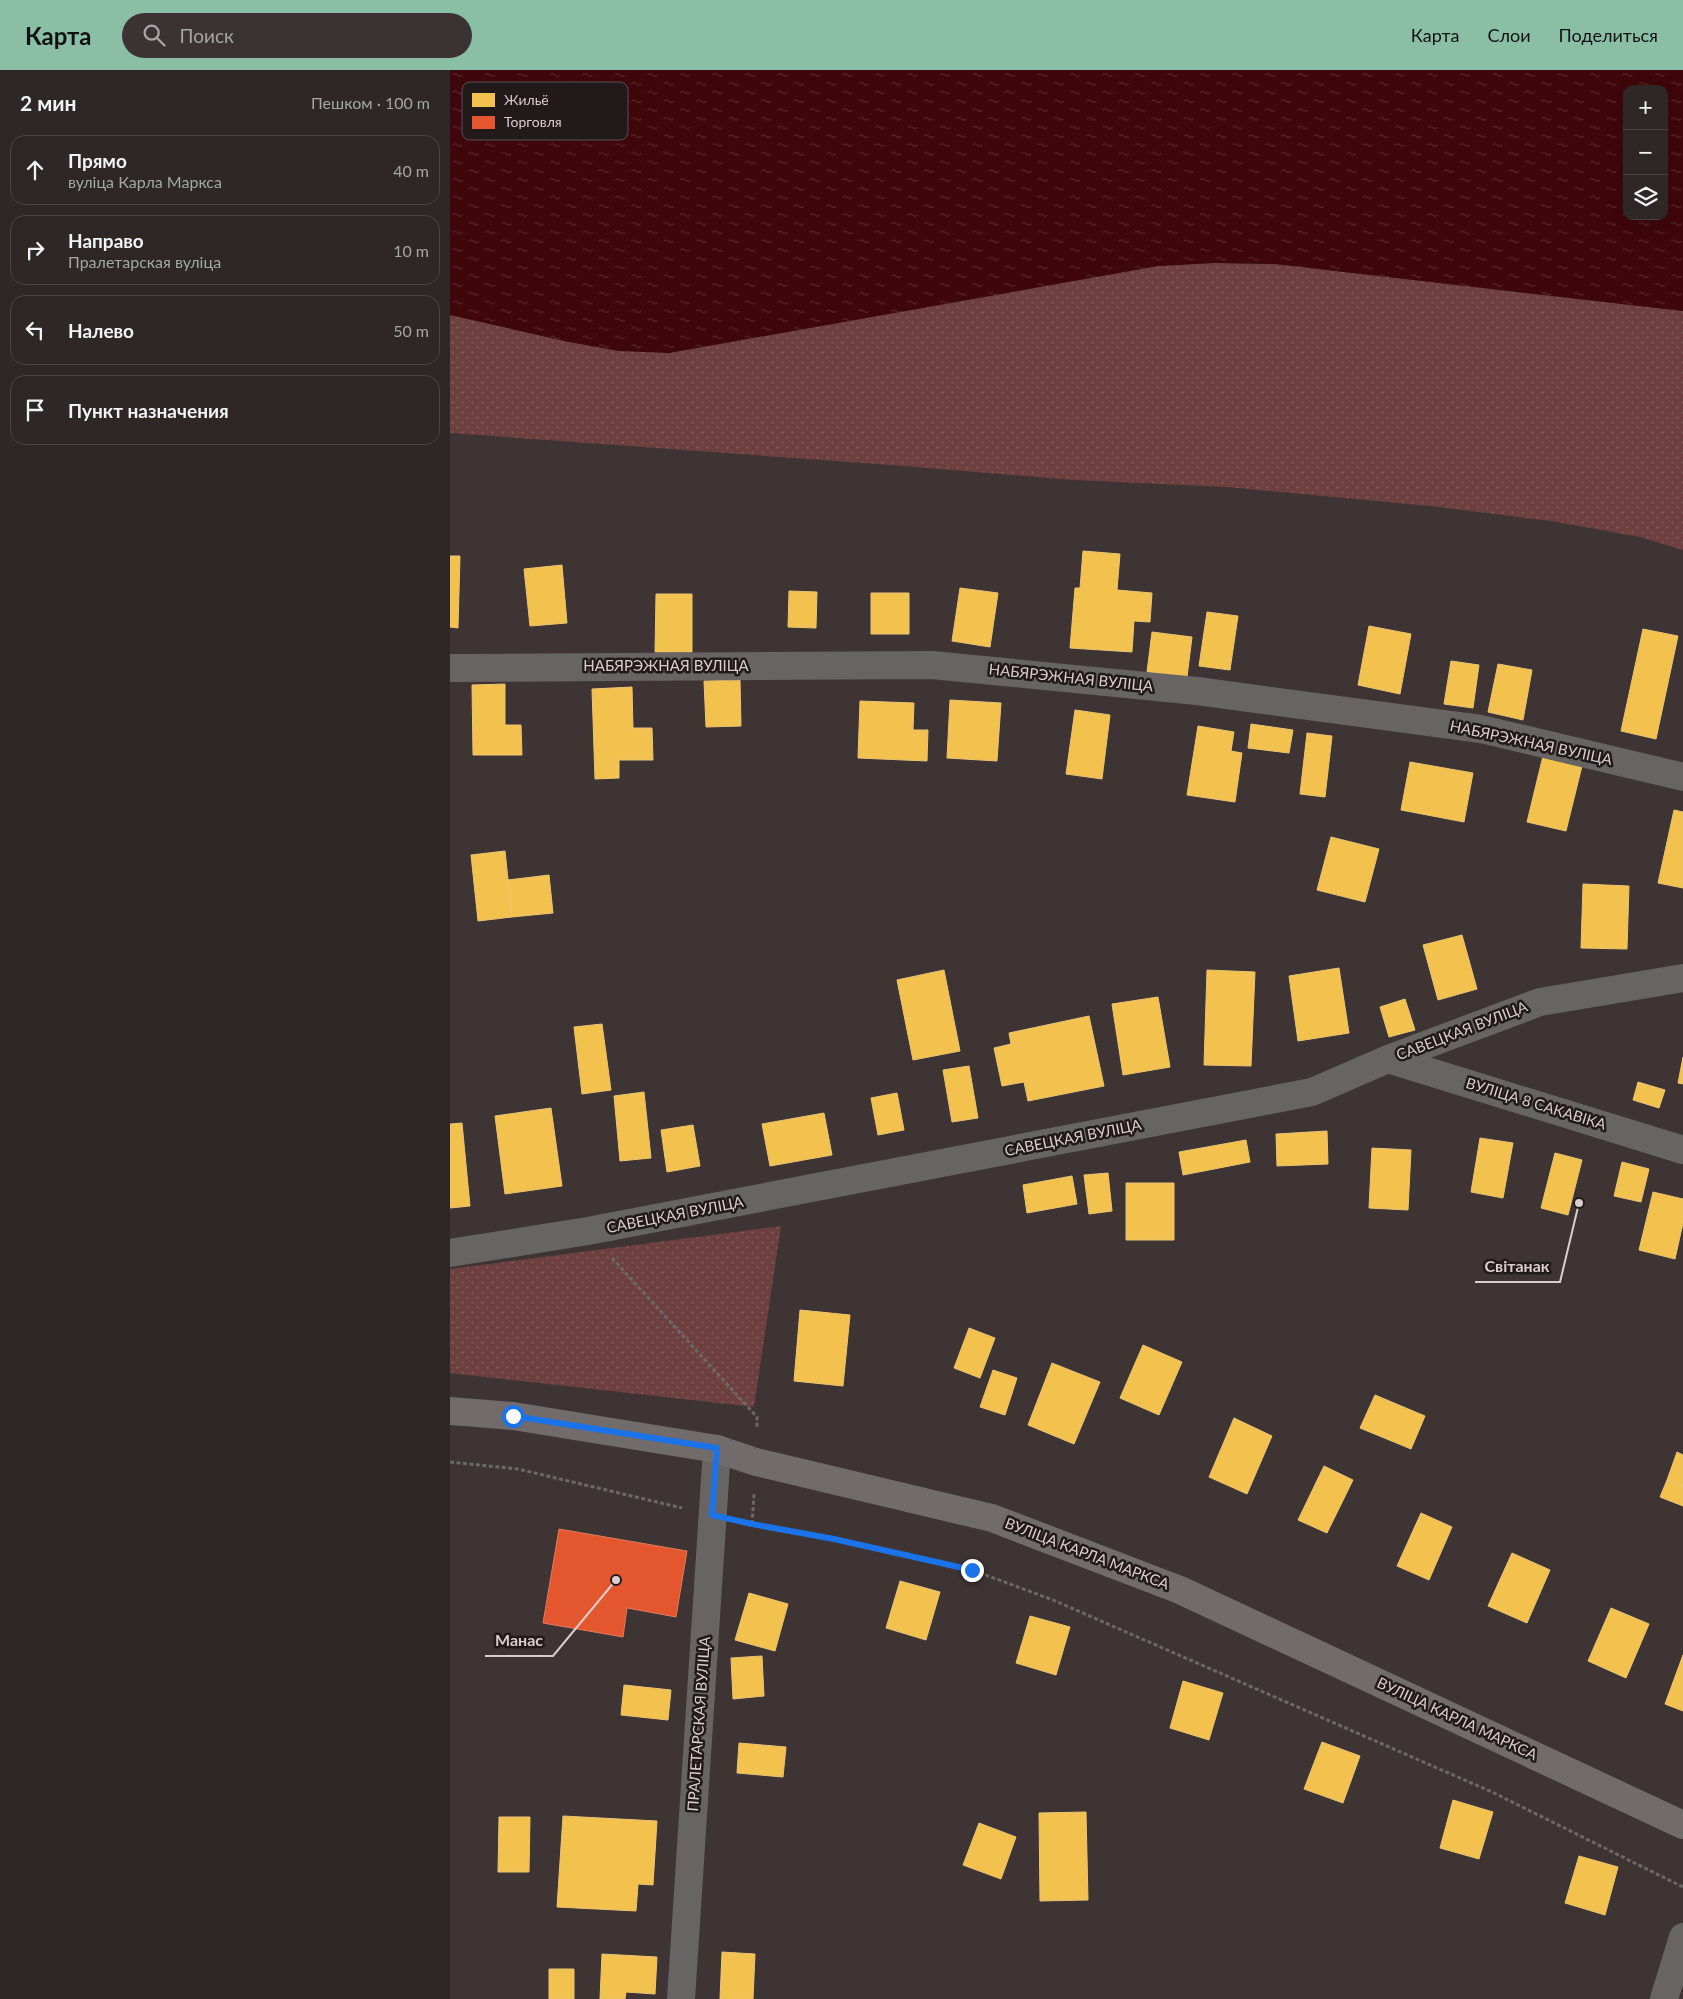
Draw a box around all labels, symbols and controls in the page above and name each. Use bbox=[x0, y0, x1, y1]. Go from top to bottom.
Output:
search box bbox=[122, 13, 472, 58]
text: Карта bbox=[25, 21, 92, 50]
icon: search bbox=[140, 21, 168, 49]
text: Поиск bbox=[180, 24, 234, 47]
text: Карта bbox=[1411, 24, 1459, 46]
text: Слои bbox=[1487, 24, 1531, 46]
text: Поделиться bbox=[1559, 24, 1658, 46]
legend bbox=[462, 82, 628, 140]
map controls bbox=[1623, 85, 1668, 220]
button: + bbox=[1623, 85, 1668, 130]
text: 2 мин bbox=[20, 90, 77, 115]
text: Жильё bbox=[504, 91, 549, 108]
text: Пешком · 100 m bbox=[311, 93, 430, 112]
text: Торговля bbox=[504, 113, 562, 130]
button: − bbox=[1623, 130, 1668, 175]
text: Прямо bbox=[68, 149, 127, 172]
icon: ahead bbox=[21, 156, 49, 184]
text: 40 m bbox=[393, 161, 429, 180]
text: вуліца Карла Маркса bbox=[68, 172, 222, 191]
button: layers bbox=[1623, 175, 1668, 220]
text: Направо bbox=[68, 229, 144, 252]
icon: right bbox=[21, 236, 49, 264]
text: 10 m bbox=[393, 241, 429, 260]
text: Пралетарская вуліца bbox=[68, 252, 221, 271]
icon: left bbox=[21, 316, 49, 344]
text: Налево bbox=[68, 319, 134, 342]
text: 50 m bbox=[393, 321, 429, 340]
icon: arrive bbox=[21, 396, 49, 424]
text: Пункт назначения bbox=[68, 399, 229, 422]
street label: НАБЯРЭЖНАЯ ВУЛІЦА bbox=[583, 656, 750, 674]
street label: НАБЯРЭЖНАЯ ВУЛІЦА bbox=[988, 659, 1155, 695]
street label: НАБЯРЭЖНАЯ ВУЛІЦА bbox=[1448, 716, 1615, 768]
street label: САВЕЦКАЯ ВУЛІЦА bbox=[1393, 996, 1531, 1063]
street label: ВУЛІЦА 8 САКАВІКА bbox=[1464, 1073, 1609, 1133]
street label: САВЕЦКАЯ ВУЛІЦА bbox=[1003, 1115, 1144, 1159]
street label: САВЕЦКАЯ ВУЛІЦА bbox=[605, 1192, 746, 1236]
callout: Світанак bbox=[1475, 1251, 1560, 1282]
text: Світанак bbox=[1485, 1256, 1550, 1275]
route start bbox=[502, 1405, 525, 1428]
street label: ВУЛІЦА КАРЛА МАРКСА bbox=[1003, 1513, 1173, 1593]
route end bbox=[961, 1559, 984, 1582]
callout: Манас bbox=[485, 1625, 553, 1656]
text: Манас bbox=[495, 1630, 543, 1649]
street label: ПРАЛЕТАРСКАЯ ВУЛІЦА bbox=[683, 1635, 713, 1812]
street label: ВУЛІЦА КАРЛА МАРКСА bbox=[1374, 1673, 1541, 1764]

